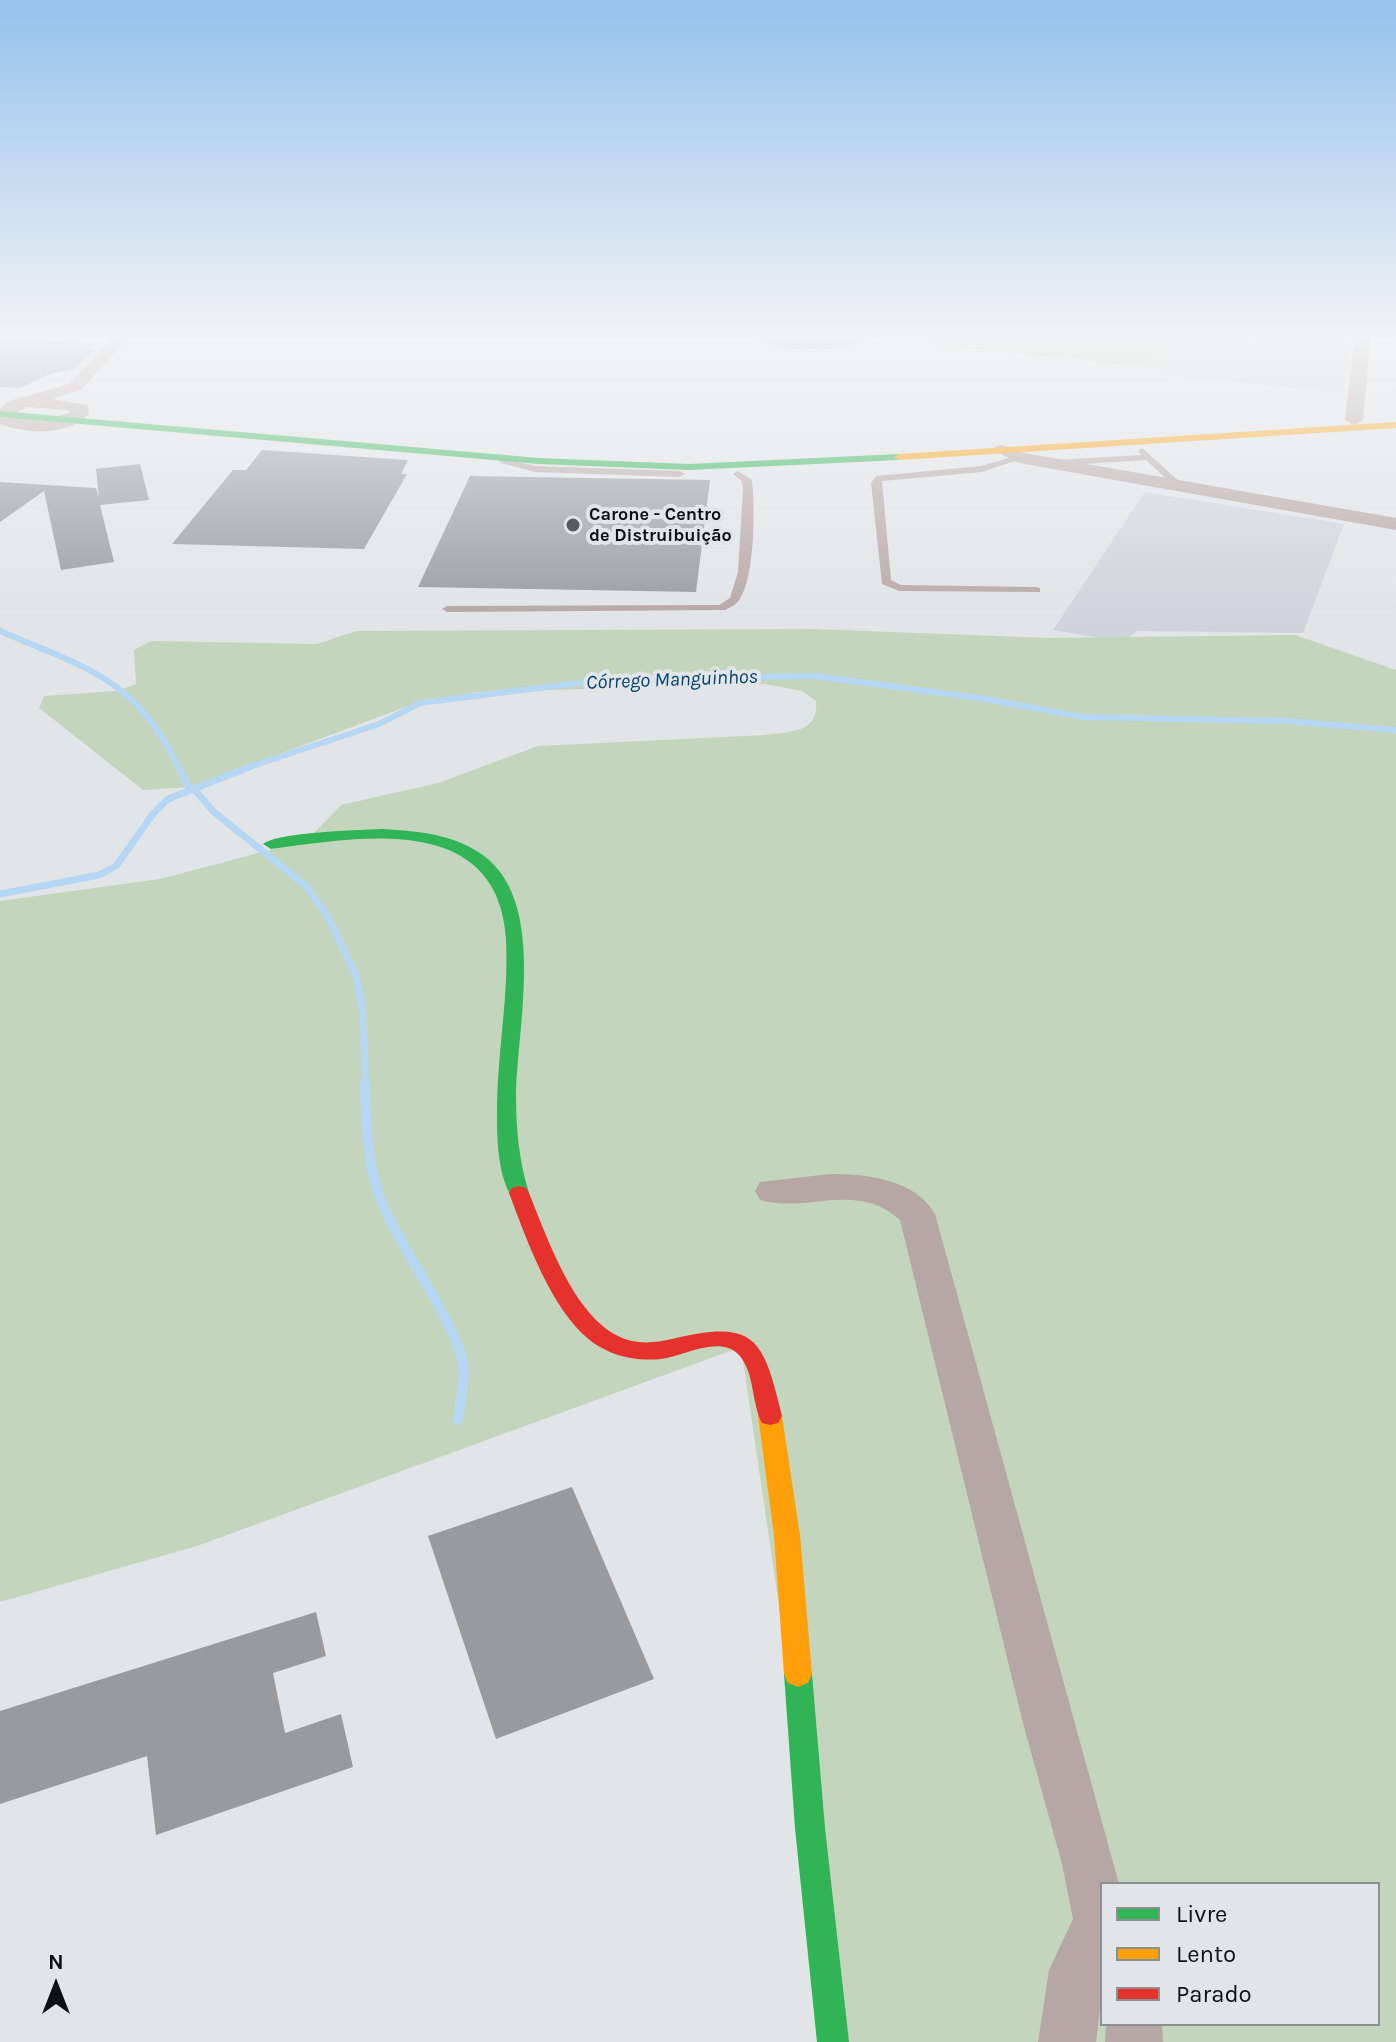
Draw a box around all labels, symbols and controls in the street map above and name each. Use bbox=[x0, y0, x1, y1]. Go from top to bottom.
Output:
place label: Carone - Centro de Distruibuição bbox=[589, 504, 732, 546]
marker: Carone - Centro de Distruibuição bbox=[564, 516, 582, 534]
water label: Córrego Manguinhos bbox=[586, 665, 758, 695]
legend bbox=[1100, 1882, 1380, 2026]
text: Livre bbox=[1176, 1900, 1227, 1928]
text: Lento bbox=[1176, 1940, 1236, 1968]
north arrow bbox=[16, 1946, 96, 2026]
text: N bbox=[48, 1949, 64, 1975]
text: Parado bbox=[1176, 1980, 1252, 2008]

